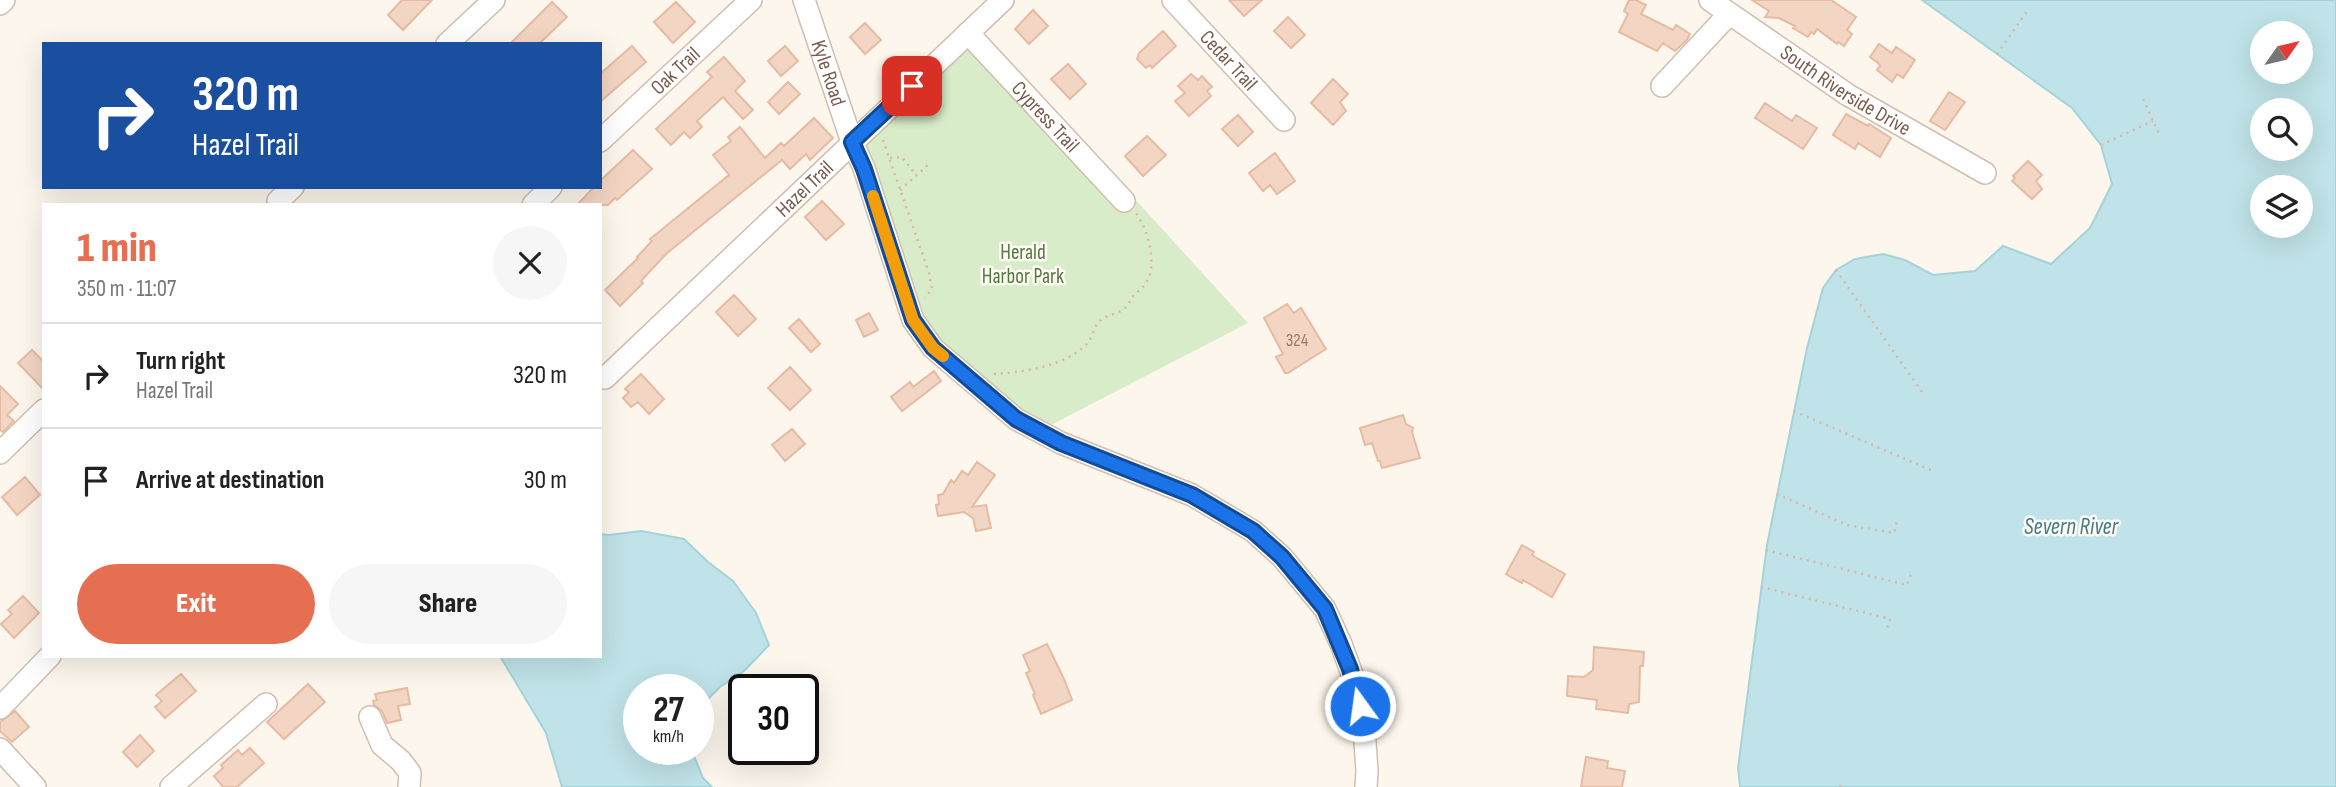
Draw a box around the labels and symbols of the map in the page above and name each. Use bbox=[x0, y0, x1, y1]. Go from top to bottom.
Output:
north arrow bbox=[2250, 21, 2314, 84]
street label: Cedar Trail bbox=[1194, 25, 1262, 96]
street label: Kyle Road bbox=[805, 37, 851, 109]
street label: South Riverside Drive bbox=[1775, 40, 1915, 141]
street label: Oak Trail bbox=[646, 42, 705, 100]
pin bbox=[882, 56, 942, 116]
street label: Cypress Trail bbox=[1006, 76, 1084, 158]
street label: Hazel Trail bbox=[771, 156, 839, 222]
park label: Herald Harbor Park bbox=[982, 240, 1064, 289]
house number: 324 bbox=[1286, 330, 1309, 351]
water label: Severn River bbox=[2024, 513, 2120, 541]
position arrow bbox=[1323, 669, 1397, 743]
speed limit sign: 30 bbox=[728, 674, 819, 765]

